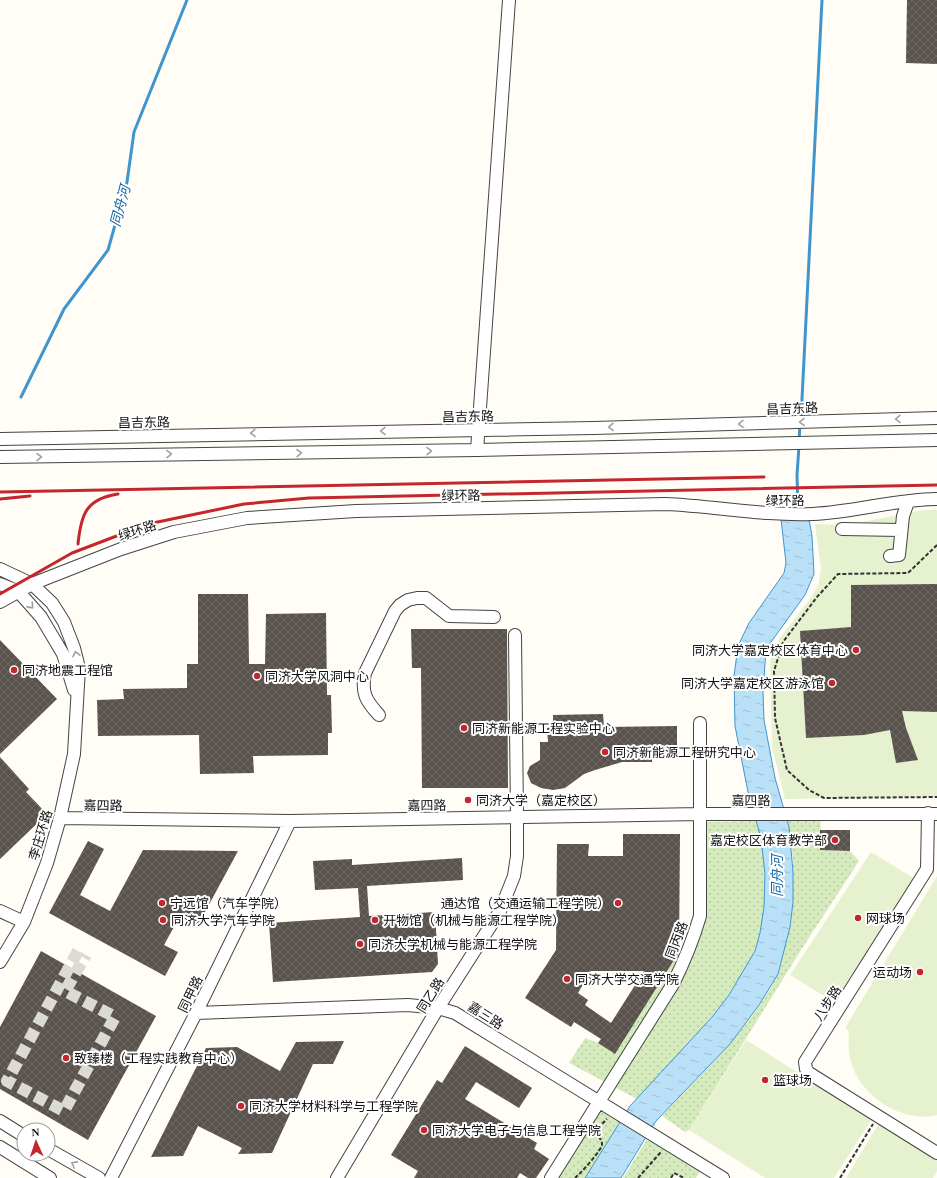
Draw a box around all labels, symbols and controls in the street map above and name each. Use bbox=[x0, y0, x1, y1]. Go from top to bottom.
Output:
water label: 同舟河 bbox=[108, 181, 134, 228]
street label: 昌吉东路 bbox=[766, 400, 818, 417]
street label: 昌吉东路 bbox=[442, 409, 494, 424]
street label: 昌吉东路 bbox=[118, 415, 170, 430]
one-way arrow bbox=[895, 415, 901, 423]
one-way arrow bbox=[799, 418, 805, 426]
one-way arrow bbox=[738, 419, 744, 428]
one-way arrow bbox=[608, 423, 614, 432]
one-way arrow bbox=[380, 427, 386, 435]
one-way arrow bbox=[250, 429, 256, 438]
one-way arrow bbox=[426, 447, 432, 455]
one-way arrow bbox=[296, 449, 302, 457]
one-way arrow bbox=[166, 450, 172, 459]
one-way arrow bbox=[36, 453, 42, 461]
street label: 绿环路 bbox=[441, 488, 481, 503]
street label: 绿环路 bbox=[765, 493, 805, 508]
street label: 绿环路 bbox=[116, 517, 158, 544]
one-way arrow bbox=[26, 601, 34, 609]
place label: 同济大学嘉定校区体育中心 bbox=[692, 643, 848, 658]
marker: 同济大学嘉定校区体育中心 bbox=[851, 645, 861, 655]
one-way arrow bbox=[72, 651, 80, 657]
place label: 同济地震工程馆 bbox=[22, 663, 113, 678]
marker: 同济地震工程馆 bbox=[9, 665, 19, 675]
place label: 同济大学风洞中心 bbox=[265, 669, 369, 684]
marker: 同济大学风洞中心 bbox=[252, 671, 262, 681]
place label: 同济大学嘉定校区游泳馆 bbox=[681, 676, 824, 691]
marker: 同济大学嘉定校区游泳馆 bbox=[827, 678, 837, 688]
place label: 同济新能源工程实验中心 bbox=[472, 721, 615, 736]
marker: 同济新能源工程实验中心 bbox=[459, 723, 469, 733]
place label: 同济新能源工程研究中心 bbox=[613, 745, 756, 760]
marker: 同济新能源工程研究中心 bbox=[600, 747, 610, 757]
place label: 同济大学（嘉定校区） bbox=[476, 793, 606, 808]
street label: 嘉四路 bbox=[731, 793, 771, 808]
marker: 同济大学（嘉定校区） bbox=[463, 795, 473, 805]
street label: 嘉四路 bbox=[83, 798, 123, 813]
street label: 嘉四路 bbox=[407, 798, 447, 813]
street label: 李庄环路 bbox=[26, 808, 55, 862]
place label: 嘉定校区体育教学部 bbox=[710, 833, 827, 848]
marker: 嘉定校区体育教学部 bbox=[830, 835, 840, 845]
water label: 同舟河 bbox=[770, 852, 785, 897]
place label: 宁远馆（汽车学院） bbox=[170, 896, 287, 911]
place label: 通达馆（交通运输工程学院） bbox=[441, 896, 610, 911]
marker: 宁远馆（汽车学院） bbox=[157, 898, 167, 908]
marker: 通达馆（交通运输工程学院） bbox=[613, 898, 623, 908]
place label: 网球场 bbox=[866, 911, 905, 926]
place label: 同济大学汽车学院 bbox=[171, 913, 275, 928]
place label: 开物馆（机械与能源工程学院） bbox=[383, 913, 565, 928]
marker: 网球场 bbox=[853, 913, 863, 923]
marker: 同济大学汽车学院 bbox=[158, 915, 168, 925]
marker: 开物馆（机械与能源工程学院） bbox=[370, 915, 380, 925]
street label: 同丙路 bbox=[662, 919, 690, 961]
place label: 同济大学机械与能源工程学院 bbox=[368, 937, 537, 952]
marker: 同济大学机械与能源工程学院 bbox=[355, 939, 365, 949]
place label: 运动场 bbox=[873, 965, 912, 980]
marker: 运动场 bbox=[915, 967, 925, 977]
place label: 同济大学交通学院 bbox=[575, 972, 679, 987]
street label: 同甲路 bbox=[175, 973, 206, 1015]
marker: 同济大学交通学院 bbox=[562, 974, 572, 984]
street label: 同乙路 bbox=[414, 975, 447, 1016]
street label: 八步路 bbox=[811, 983, 844, 1024]
street label: 嘉三路 bbox=[465, 999, 506, 1032]
place label: 致臻楼（工程实践教育中心） bbox=[74, 1051, 243, 1066]
marker: 致臻楼（工程实践教育中心） bbox=[61, 1053, 71, 1063]
place label: 篮球场 bbox=[773, 1073, 812, 1088]
marker: 篮球场 bbox=[760, 1075, 770, 1085]
place label: 同济大学材料科学与工程学院 bbox=[249, 1099, 418, 1114]
marker: 同济大学材料科学与工程学院 bbox=[236, 1101, 246, 1111]
north arrow bbox=[16, 1122, 56, 1162]
place label: 同济大学电子与信息工程学院 bbox=[432, 1123, 601, 1138]
marker: 同济大学电子与信息工程学院 bbox=[419, 1125, 429, 1135]
text: N bbox=[31, 1126, 40, 1138]
one-way arrow bbox=[70, 1161, 78, 1168]

